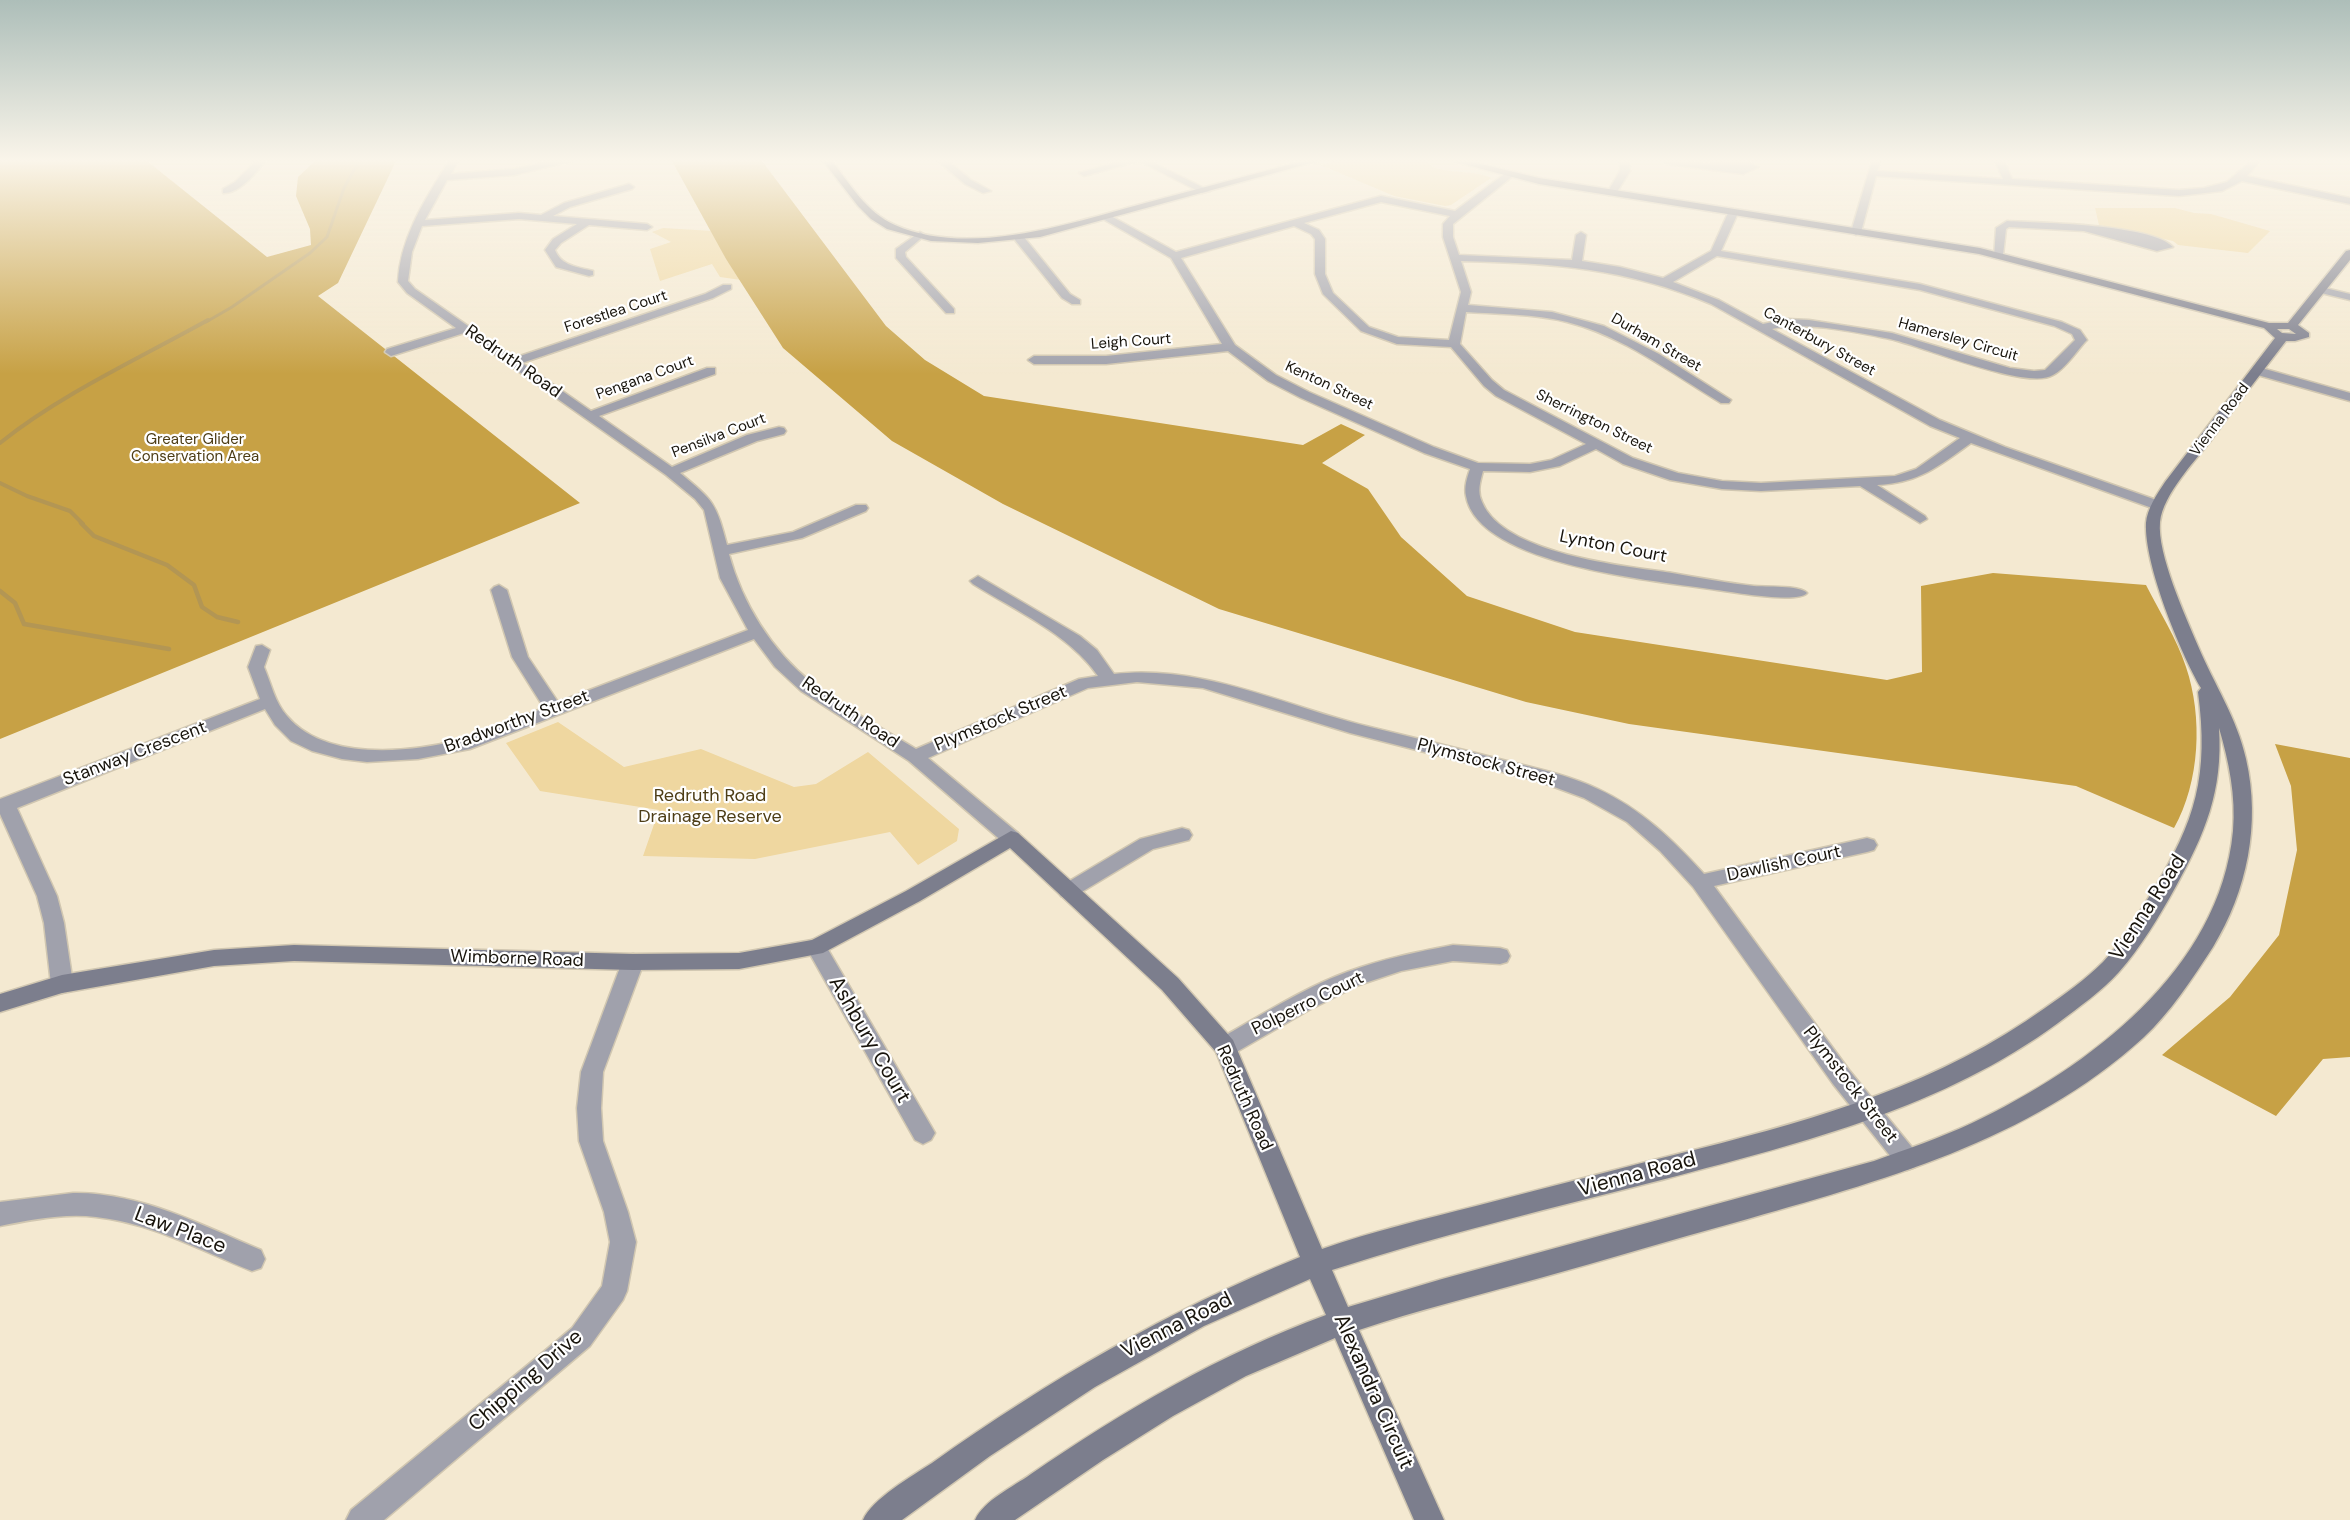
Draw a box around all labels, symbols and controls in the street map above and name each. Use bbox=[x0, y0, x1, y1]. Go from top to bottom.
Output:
street label: Forestlea Court bbox=[562, 287, 670, 337]
street label: Canterbury Street bbox=[1760, 304, 1878, 380]
street label: Durham Street bbox=[1608, 310, 1704, 376]
street label: Hamersley Circuit bbox=[1896, 314, 2020, 366]
street label: Redruth Road bbox=[461, 321, 565, 403]
street label: Leigh Court bbox=[1090, 330, 1172, 354]
street label: Pengana Court bbox=[594, 352, 696, 404]
street label: Kenton Street bbox=[1282, 358, 1376, 414]
street label: Vienna Road bbox=[2187, 380, 2253, 460]
street label: Sherrington Street bbox=[1533, 386, 1655, 458]
street label: Pensilva Court bbox=[669, 410, 769, 462]
park label: Greater Glider Conservation Area bbox=[131, 431, 259, 466]
street label: Lynton Court bbox=[1557, 526, 1669, 568]
street label: Redruth Road bbox=[797, 673, 903, 753]
street label: Plymstock Street bbox=[932, 681, 1070, 757]
street label: Bradworthy Street bbox=[442, 686, 592, 758]
street label: Stanway Crescent bbox=[60, 717, 210, 791]
street label: Plymstock Street bbox=[1415, 734, 1557, 792]
park label: Redruth Road Drainage Reserve bbox=[638, 785, 782, 828]
street label: Dawlish Court bbox=[1725, 841, 1843, 887]
street label: Vienna Road bbox=[2104, 850, 2192, 966]
street label: Wimborne Road bbox=[450, 946, 584, 972]
street label: Polperro Court bbox=[1248, 968, 1368, 1040]
street label: Ashbury Court bbox=[823, 972, 915, 1108]
street label: Plymstock Street bbox=[1798, 1022, 1902, 1148]
street label: Redruth Road bbox=[1211, 1042, 1277, 1154]
street label: Vienna Road bbox=[1575, 1147, 1699, 1203]
street label: Law Place bbox=[131, 1202, 229, 1260]
street label: Vienna Road bbox=[1117, 1287, 1237, 1365]
street label: Alexandra Circuit bbox=[1328, 1311, 1418, 1473]
street label: Chipping Drive bbox=[464, 1325, 588, 1437]

